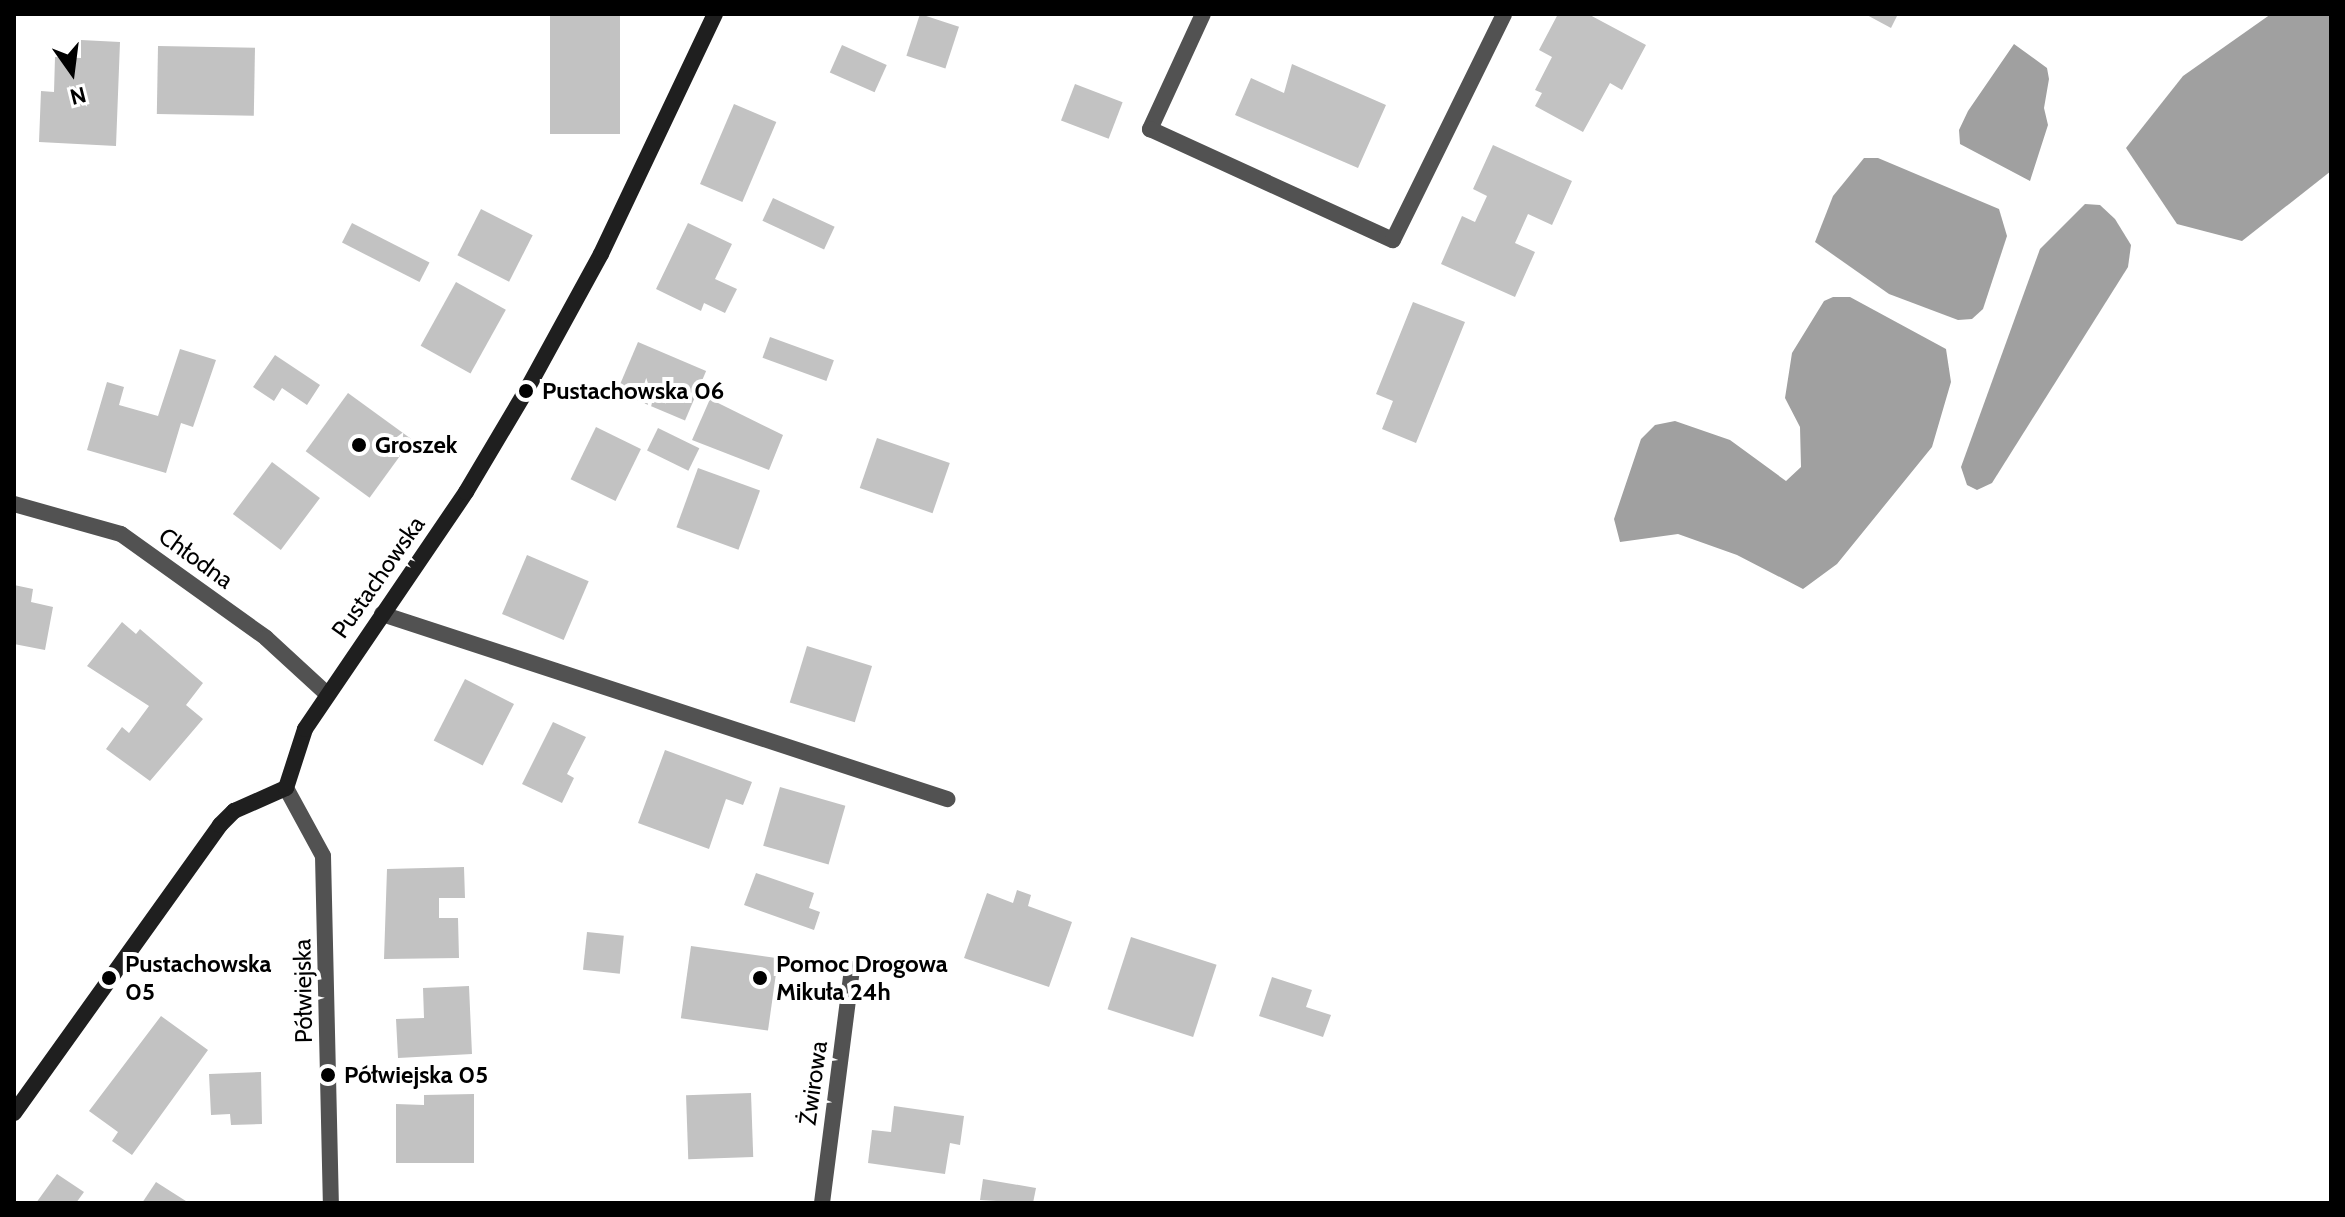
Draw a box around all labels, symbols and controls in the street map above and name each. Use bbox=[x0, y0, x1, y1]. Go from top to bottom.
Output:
north arrow bbox=[32, 32, 112, 112]
text: N bbox=[67, 81, 89, 111]
place label: Pustachowska 06 bbox=[542, 377, 724, 405]
marker: Pustachowska 06 bbox=[517, 382, 535, 400]
place label: Groszek bbox=[375, 431, 457, 459]
marker: Groszek bbox=[350, 436, 368, 454]
street label: Pustachowska bbox=[325, 511, 431, 643]
street label: Chłodna bbox=[153, 521, 239, 595]
street label: Półwiejska bbox=[288, 939, 318, 1043]
place label: Pustachowska 05 bbox=[125, 950, 272, 1006]
place label: Pomoc Drogowa Mikuła 24h bbox=[776, 950, 948, 1006]
marker: Pustachowska 05 bbox=[100, 969, 118, 987]
marker: Pomoc Drogowa Mikuła 24h bbox=[751, 969, 769, 987]
street label: Żwirowa bbox=[793, 1039, 833, 1127]
place label: Półwiejska 05 bbox=[344, 1061, 488, 1089]
marker: Półwiejska 05 bbox=[319, 1066, 337, 1084]

